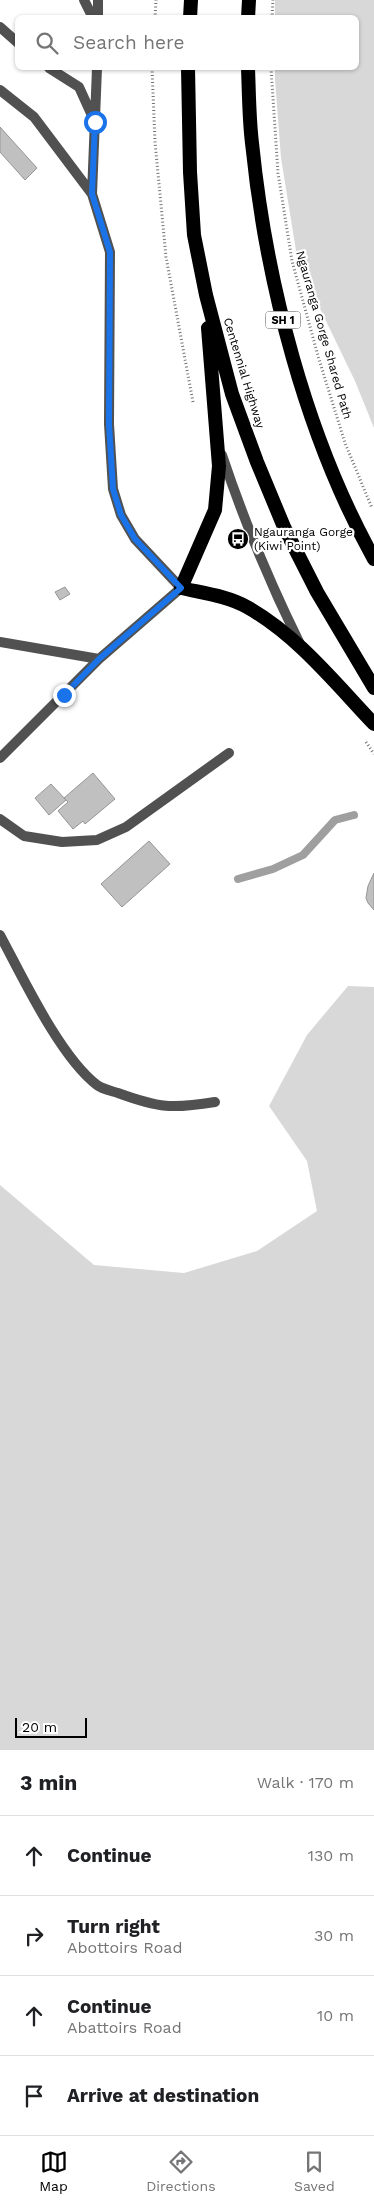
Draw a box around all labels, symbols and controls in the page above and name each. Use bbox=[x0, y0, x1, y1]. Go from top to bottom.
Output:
search box bbox=[15, 15, 359, 70]
icon: search bbox=[33, 29, 61, 57]
text: Search here bbox=[73, 31, 184, 54]
route start bbox=[84, 111, 107, 134]
street label: Ngauranga Gorge Shared Path bbox=[293, 249, 355, 421]
road number: SH 1 bbox=[266, 312, 300, 328]
street label: Centennial Highway bbox=[221, 316, 268, 431]
place label: Ngauranga Gorge (Kiwi Point) bbox=[254, 525, 353, 553]
bus stop icon: Ngauranga Gorge (Kiwi Point) bbox=[226, 527, 250, 551]
route end bbox=[53, 684, 76, 707]
scale bar bbox=[15, 1715, 88, 1738]
text: 20 m bbox=[22, 1719, 57, 1735]
text: 3 min bbox=[20, 1770, 77, 1795]
text: Walk · 170 m bbox=[257, 1773, 354, 1792]
icon: ahead bbox=[20, 1842, 48, 1870]
text: Continue bbox=[67, 1844, 151, 1867]
text: 130 m bbox=[308, 1846, 354, 1865]
text: Turn right bbox=[67, 1915, 160, 1938]
icon: right bbox=[20, 1922, 48, 1950]
text: 30 m bbox=[314, 1926, 354, 1945]
text: Abottoirs Road bbox=[67, 1938, 182, 1957]
text: Continue bbox=[67, 1995, 151, 2018]
icon: ahead bbox=[20, 2002, 48, 2030]
text: 10 m bbox=[317, 2006, 354, 2025]
text: Abattoirs Road bbox=[67, 2018, 182, 2037]
icon: arrive bbox=[20, 2082, 48, 2110]
text: Arrive at destination bbox=[67, 2084, 259, 2107]
tab: Map bbox=[39, 2148, 68, 2194]
tab: Directions bbox=[146, 2148, 216, 2194]
tab: Saved bbox=[294, 2148, 335, 2194]

